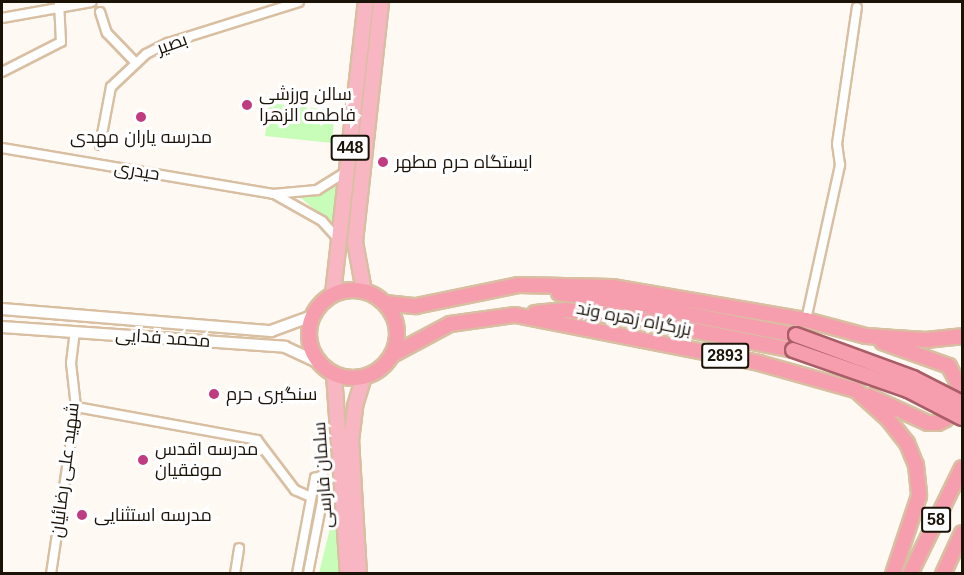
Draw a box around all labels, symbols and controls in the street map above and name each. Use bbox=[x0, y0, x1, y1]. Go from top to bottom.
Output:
street label: بصیر bbox=[154, 29, 190, 59]
place label: سالن ورزشی فاطمه الزهرا bbox=[259, 84, 356, 127]
marker: سالن ورزشی فاطمه الزهرا bbox=[240, 98, 254, 112]
marker: مدرسه یاران مهدی bbox=[134, 110, 148, 124]
place label: مدرسه یاران مهدی bbox=[70, 126, 212, 148]
road number: 448 bbox=[330, 135, 370, 161]
place label: ایستگاه حرم مطهر bbox=[395, 151, 533, 173]
marker: ایستگاه حرم مطهر bbox=[376, 155, 390, 169]
street label: حیدری bbox=[113, 157, 161, 185]
street label: بزرگراه زهره وند bbox=[574, 297, 694, 341]
street label: محمد فدایی bbox=[115, 324, 211, 352]
road number: 2893 bbox=[701, 343, 749, 369]
place label: سنگبری حرم bbox=[226, 383, 317, 405]
marker: سنگبری حرم bbox=[207, 387, 221, 401]
street label: شهید علی رضائیان bbox=[46, 401, 84, 539]
street label: سلمان فارسی bbox=[309, 421, 337, 529]
place label: مدرسه اقدس موفقیان bbox=[155, 439, 258, 482]
marker: مدرسه اقدس موفقیان bbox=[136, 453, 150, 467]
place label: مدرسه استثنایی bbox=[94, 504, 212, 526]
road number: 58 bbox=[921, 507, 951, 533]
marker: مدرسه استثنایی bbox=[75, 508, 89, 522]

